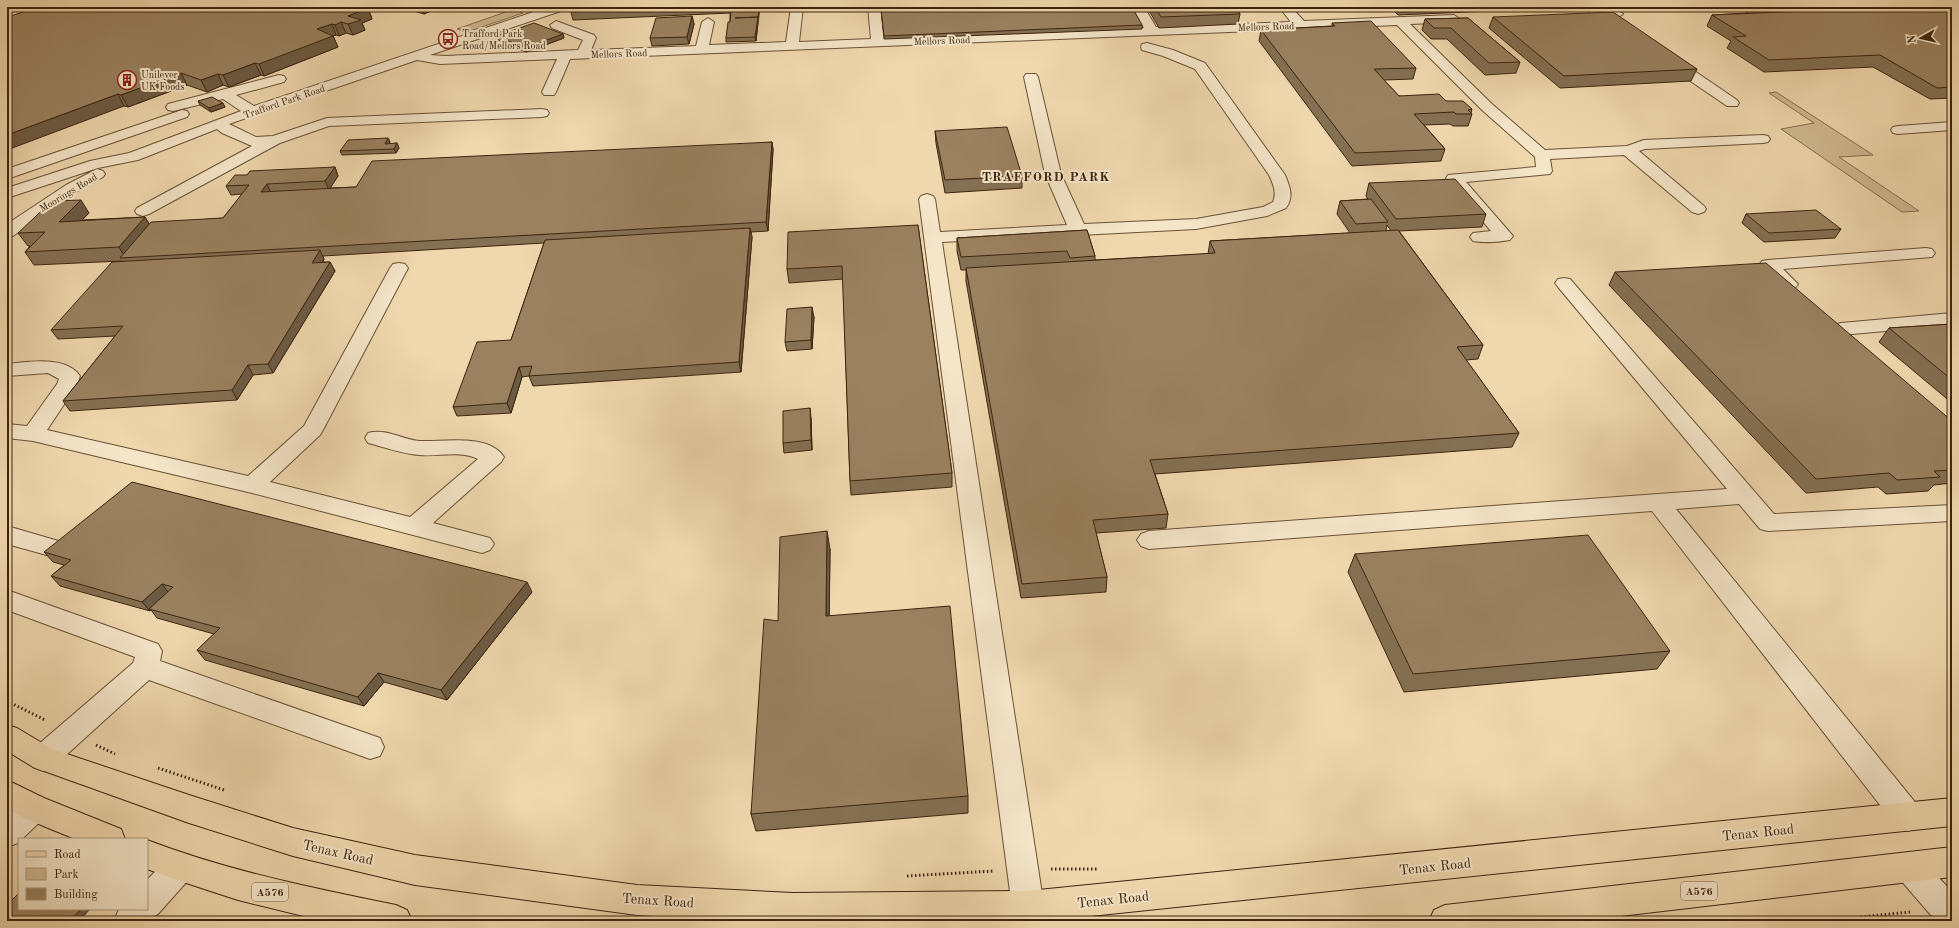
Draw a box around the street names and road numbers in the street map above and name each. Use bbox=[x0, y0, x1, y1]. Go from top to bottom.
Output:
street label: Mellors Road bbox=[1237, 21, 1295, 33]
street label: Mellors Road bbox=[913, 35, 971, 47]
street label: Mellors Road bbox=[590, 48, 648, 60]
street label: Trafford Park Road bbox=[242, 83, 326, 121]
street label: Moorings Road bbox=[38, 172, 99, 214]
street label: Tenax Road bbox=[1721, 822, 1795, 844]
street label: Tenax Road bbox=[301, 838, 375, 868]
street label: Tenax Road bbox=[1398, 856, 1472, 878]
road number: A576 bbox=[1681, 882, 1717, 900]
road number: A576 bbox=[252, 883, 288, 901]
street label: Tenax Road bbox=[1076, 889, 1150, 911]
street label: Tenax Road bbox=[621, 891, 695, 911]

